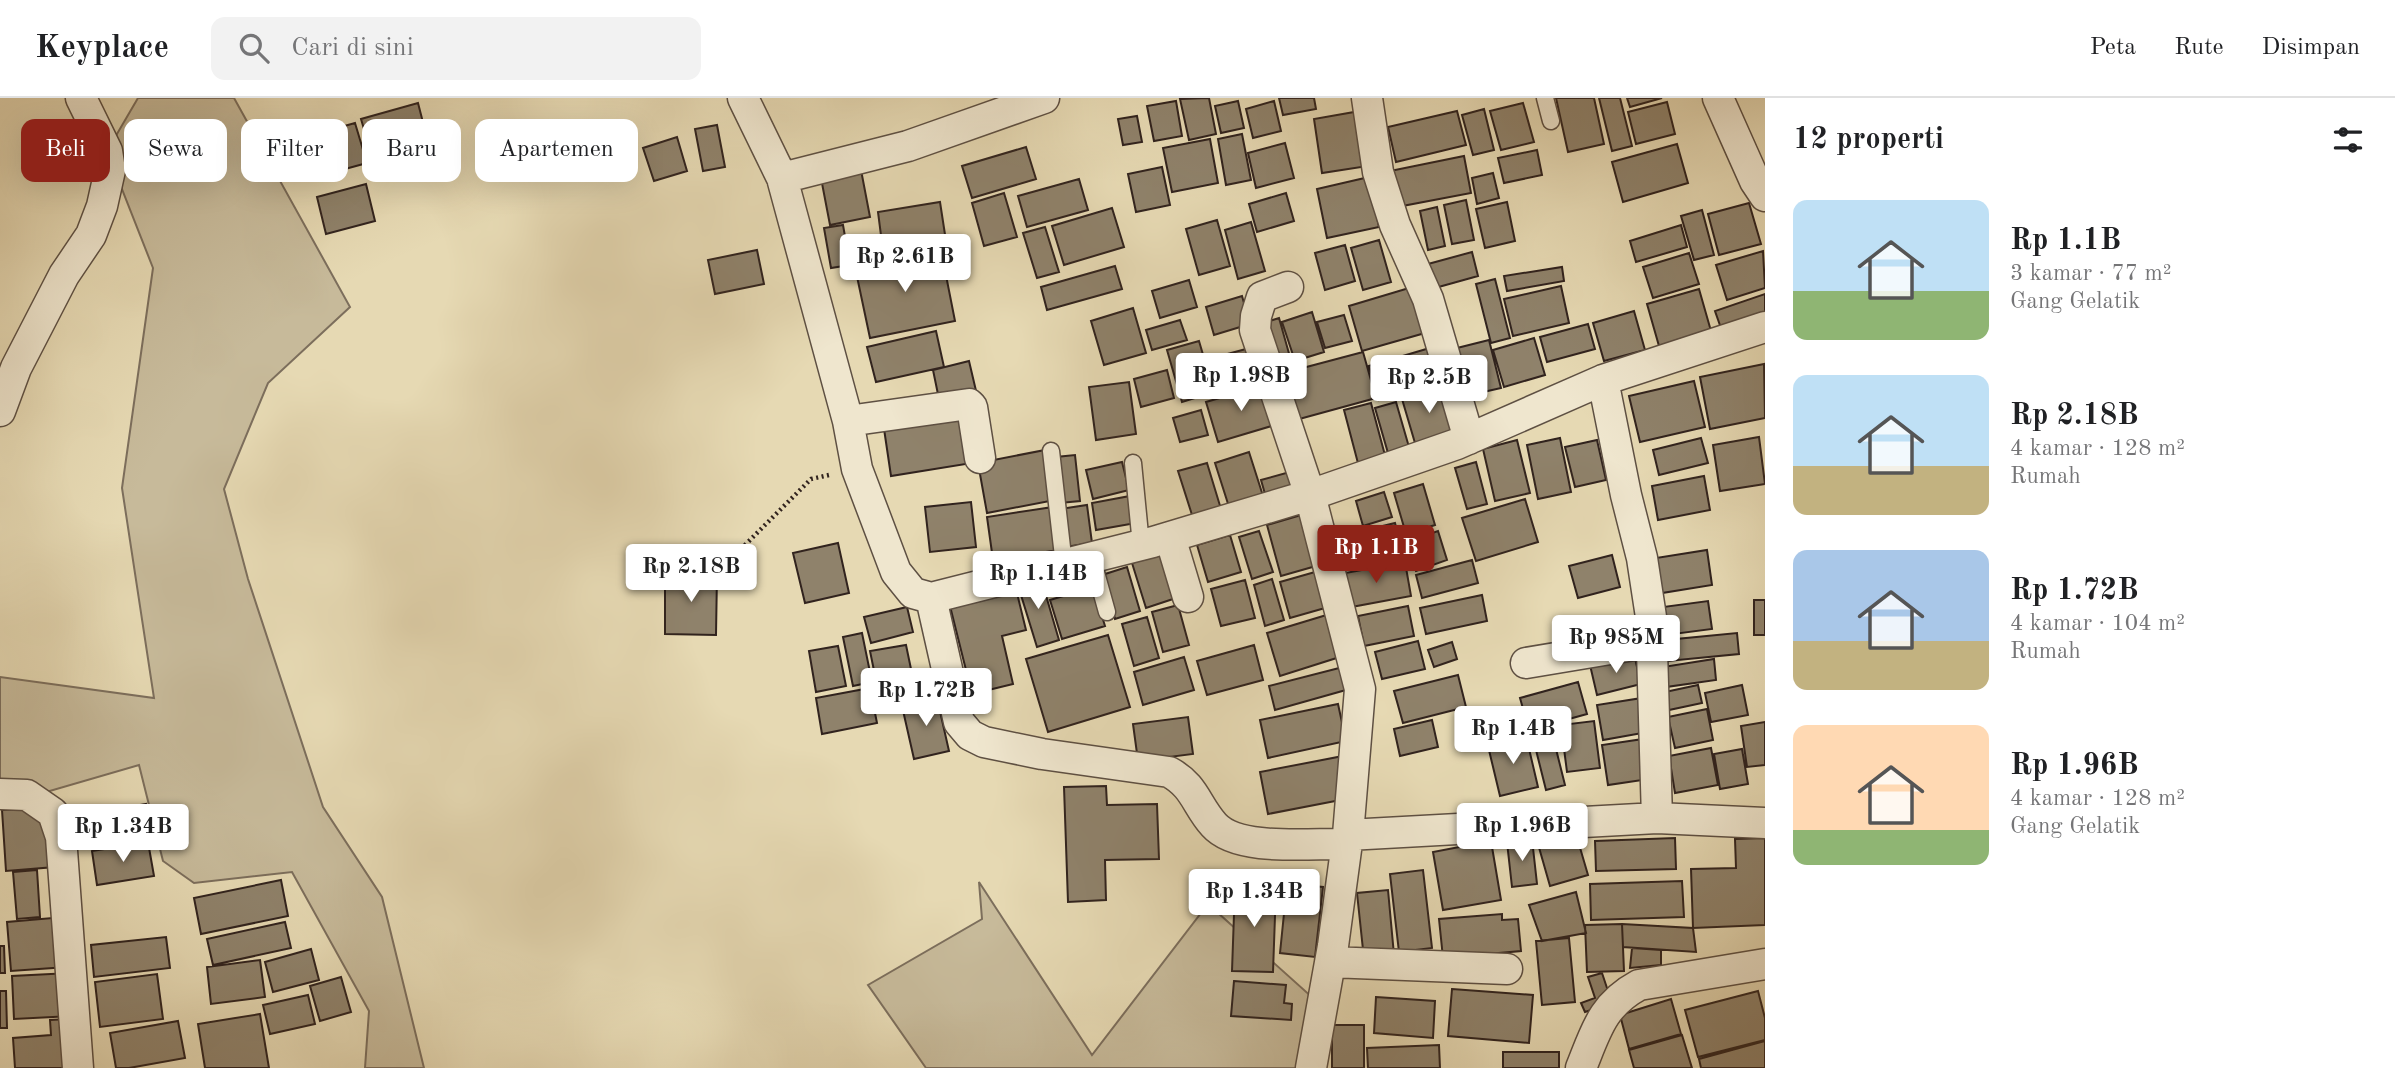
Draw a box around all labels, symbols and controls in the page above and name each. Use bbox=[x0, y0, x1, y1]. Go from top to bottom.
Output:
search box bbox=[211, 17, 701, 80]
icon: search bbox=[235, 29, 273, 67]
text: Keyplace bbox=[35, 32, 169, 65]
text: Cari di sini bbox=[291, 35, 414, 61]
text: Peta bbox=[2090, 36, 2136, 60]
text: Rute bbox=[2174, 36, 2224, 60]
text: Disimpan bbox=[2262, 36, 2360, 60]
chip: Beli bbox=[21, 119, 110, 182]
chip: Sewa bbox=[124, 119, 227, 182]
chip: Filter bbox=[241, 119, 348, 182]
chip: Baru bbox=[362, 119, 461, 182]
chip: Apartemen bbox=[475, 119, 638, 182]
icon: filters bbox=[2329, 121, 2367, 159]
text: 12 properti bbox=[1793, 125, 1944, 155]
text: Rp 1.1B bbox=[2010, 226, 2121, 256]
icon: home bbox=[1849, 228, 1933, 312]
pin: Rp 2.61B bbox=[833, 234, 977, 294]
text: Rp 2.61B bbox=[856, 245, 954, 268]
text: 3 kamar · 77 m² bbox=[2010, 262, 2172, 285]
text: Gang Gelatik bbox=[2010, 290, 2140, 313]
pin: Rp 1.98B bbox=[1169, 354, 1313, 413]
pin: Rp 2.5B bbox=[1364, 356, 1494, 415]
text: Rp 1.98B bbox=[1192, 364, 1290, 387]
text: Rp 2.5B bbox=[1386, 366, 1472, 389]
text: Rp 2.18B bbox=[2010, 401, 2139, 431]
icon: home bbox=[1849, 403, 1933, 487]
text: 4 kamar · 128 m² bbox=[2010, 437, 2185, 460]
text: Rumah bbox=[2010, 465, 2081, 488]
pin: Rp 1.1B bbox=[1311, 526, 1441, 585]
text: Rp 1.1B bbox=[1333, 536, 1419, 559]
pin: Rp 2.18B bbox=[619, 545, 763, 604]
pin: Rp 1.14B bbox=[966, 552, 1110, 611]
text: Rp 2.18B bbox=[642, 555, 740, 578]
text: Rp 1.14B bbox=[989, 562, 1087, 585]
text: Rp 1.72B bbox=[2010, 576, 2139, 606]
icon: home bbox=[1849, 578, 1933, 662]
text: 4 kamar · 104 m² bbox=[2010, 612, 2185, 635]
pin: Rp 985M bbox=[1551, 616, 1681, 675]
text: Rp 985M bbox=[1568, 626, 1664, 649]
text: Rumah bbox=[2010, 640, 2081, 663]
pin: Rp 1.72B bbox=[854, 668, 998, 728]
text: Rp 1.72B bbox=[877, 679, 975, 702]
pin: Rp 1.4B bbox=[1448, 706, 1578, 766]
text: Rp 1.4B bbox=[1470, 717, 1556, 740]
text: Rp 1.96B bbox=[2010, 751, 2139, 781]
icon: home bbox=[1849, 753, 1933, 837]
text: 4 kamar · 128 m² bbox=[2010, 787, 2185, 810]
pin: Rp 1.34B bbox=[51, 804, 195, 864]
pin: Rp 1.96B bbox=[1450, 804, 1594, 863]
text: Rp 1.96B bbox=[1473, 814, 1571, 837]
text: Rp 1.34B bbox=[74, 815, 172, 838]
text: Gang Gelatik bbox=[2010, 815, 2140, 838]
pin: Rp 1.34B bbox=[1182, 870, 1326, 929]
text: Rp 1.34B bbox=[1205, 880, 1303, 903]

